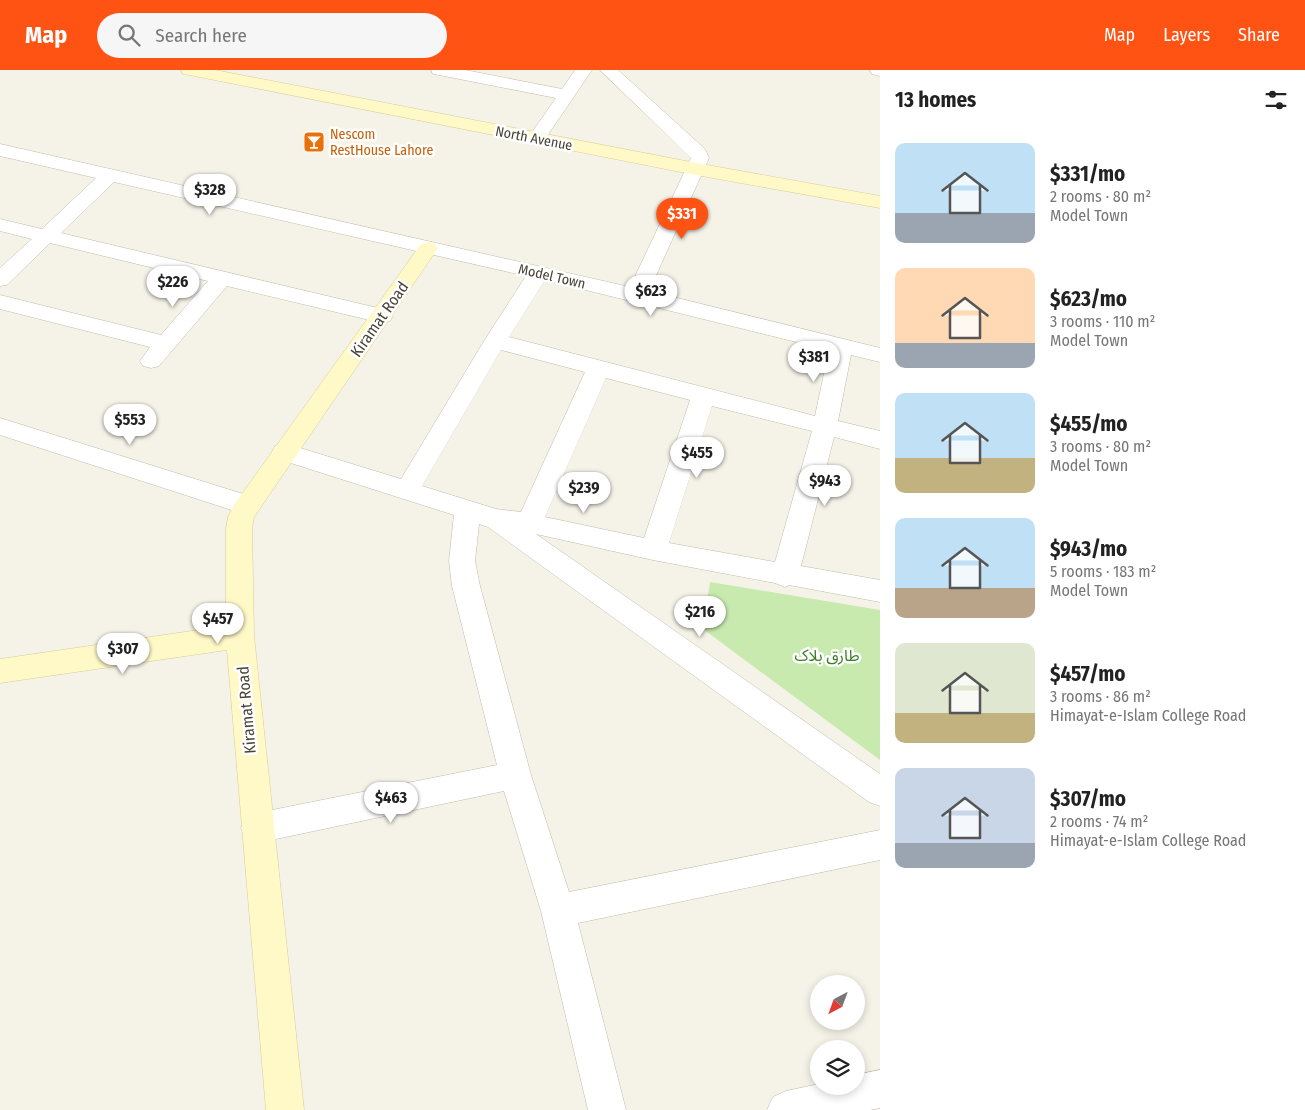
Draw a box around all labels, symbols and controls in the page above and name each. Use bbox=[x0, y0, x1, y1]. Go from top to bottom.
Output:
search box bbox=[97, 13, 447, 58]
text: Map bbox=[25, 21, 67, 49]
icon: search bbox=[115, 21, 143, 49]
text: Search here bbox=[155, 24, 247, 47]
text: Map bbox=[1104, 24, 1135, 46]
text: Layers bbox=[1163, 24, 1210, 46]
text: Share bbox=[1238, 24, 1280, 46]
icon: filters bbox=[1262, 86, 1290, 114]
text: 13 homes bbox=[895, 87, 976, 113]
street label: North Avenue bbox=[494, 123, 574, 154]
place label: Nescom RestHouse Lahore bbox=[330, 126, 433, 159]
bar icon: Nescom RestHouse Lahore bbox=[302, 130, 326, 154]
text: $331/mo bbox=[1050, 161, 1125, 187]
icon: home bbox=[935, 163, 995, 223]
pin: $328 bbox=[180, 174, 240, 216]
text: $328 bbox=[194, 180, 226, 199]
text: 2 rooms · 80 m² bbox=[1050, 187, 1151, 206]
pin: $331 bbox=[652, 198, 712, 240]
text: $331 bbox=[667, 204, 697, 223]
text: Model Town bbox=[1050, 206, 1128, 225]
street label: Model Town bbox=[517, 261, 587, 292]
pin: $226 bbox=[143, 266, 203, 308]
text: $226 bbox=[158, 272, 189, 291]
pin: $623 bbox=[621, 274, 681, 317]
street label: Kiramat Road bbox=[346, 278, 412, 361]
text: $623 bbox=[635, 281, 667, 300]
text: $623/mo bbox=[1050, 286, 1127, 312]
icon: home bbox=[935, 288, 995, 348]
text: 3 rooms · 110 m² bbox=[1050, 312, 1155, 331]
text: Model Town bbox=[1050, 331, 1128, 350]
pin: $381 bbox=[784, 340, 844, 383]
text: $381 bbox=[799, 347, 829, 366]
pin: $553 bbox=[100, 404, 160, 446]
text: $553 bbox=[114, 410, 146, 429]
text: $455/mo bbox=[1050, 411, 1128, 437]
icon: home bbox=[935, 413, 995, 473]
pin: $455 bbox=[667, 436, 727, 479]
text: 3 rooms · 80 m² bbox=[1050, 437, 1151, 456]
text: $455 bbox=[681, 443, 713, 462]
text: Model Town bbox=[1050, 456, 1128, 475]
pin: $943 bbox=[795, 464, 855, 507]
text: $943 bbox=[809, 471, 841, 490]
pin: $239 bbox=[554, 472, 614, 514]
text: $239 bbox=[569, 478, 599, 497]
text: $943/mo bbox=[1050, 536, 1127, 562]
icon: home bbox=[935, 538, 995, 598]
text: 5 rooms · 183 m² bbox=[1050, 562, 1156, 581]
text: Model Town bbox=[1050, 581, 1128, 600]
pin: $216 bbox=[670, 596, 730, 638]
pin: $457 bbox=[188, 602, 248, 645]
text: $216 bbox=[685, 602, 715, 621]
text: $457 bbox=[203, 609, 233, 628]
pin: $307 bbox=[93, 632, 153, 675]
text: $307 bbox=[108, 639, 138, 658]
park label: طارق بلاک bbox=[795, 646, 860, 665]
text: $457/mo bbox=[1050, 661, 1125, 687]
icon: home bbox=[935, 663, 995, 723]
street label: Kiramat Road bbox=[233, 665, 260, 754]
text: 3 rooms · 86 m² bbox=[1050, 687, 1151, 706]
text: Himayat-e-Islam College Road bbox=[1050, 706, 1246, 725]
pin: $463 bbox=[361, 782, 421, 824]
text: $307/mo bbox=[1050, 786, 1126, 812]
text: $463 bbox=[375, 788, 407, 807]
icon: home bbox=[935, 788, 995, 848]
text: 2 rooms · 74 m² bbox=[1050, 812, 1148, 831]
text: Himayat-e-Islam College Road bbox=[1050, 831, 1246, 850]
north arrow bbox=[810, 975, 865, 1030]
map controls bbox=[810, 975, 865, 1095]
button: layers bbox=[810, 1040, 865, 1095]

